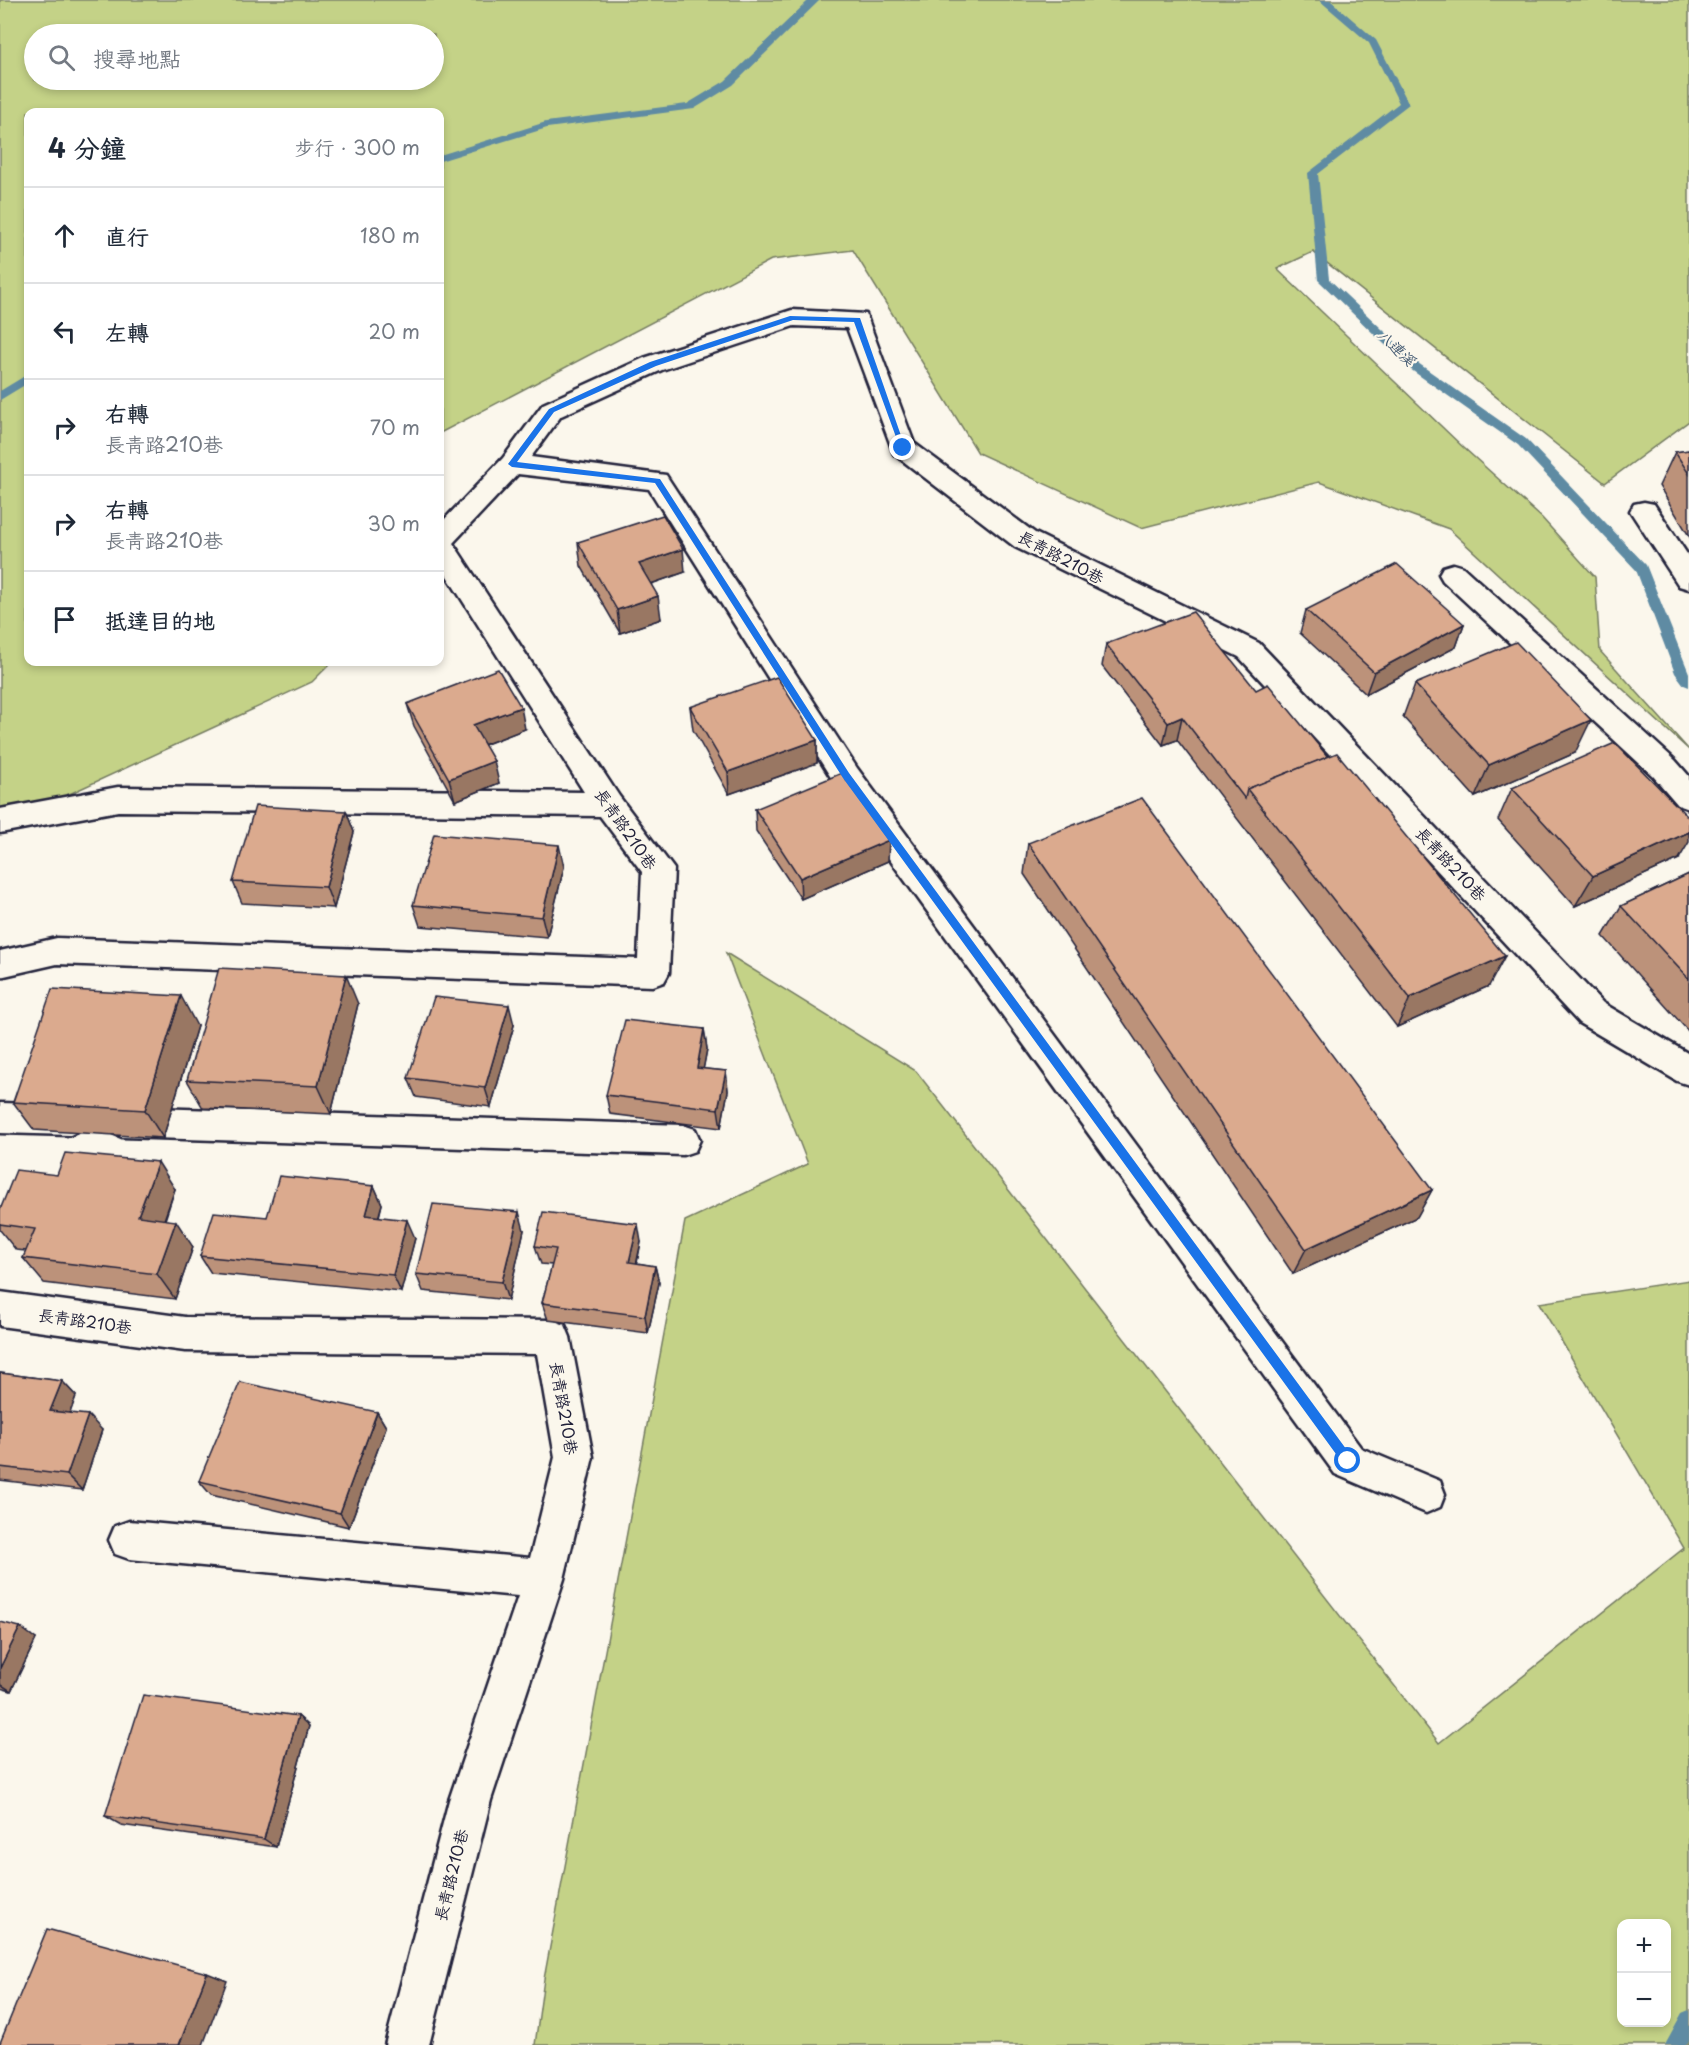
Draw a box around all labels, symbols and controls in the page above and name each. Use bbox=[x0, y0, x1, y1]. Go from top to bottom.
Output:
search box bbox=[24, 24, 444, 90]
icon: search bbox=[45, 41, 78, 74]
text: 搜尋地點 bbox=[93, 41, 181, 74]
text: 4 分鐘 bbox=[48, 128, 126, 167]
text: 步行 · 300 m bbox=[295, 132, 420, 162]
icon: ahead bbox=[48, 219, 81, 252]
text: 直行 bbox=[105, 219, 149, 252]
text: 180 m bbox=[360, 220, 420, 250]
icon: left bbox=[48, 315, 81, 348]
text: 左轉 bbox=[105, 315, 149, 348]
text: 20 m bbox=[368, 316, 420, 346]
water label: 八連溪 bbox=[1373, 323, 1422, 371]
text: 右轉 bbox=[105, 396, 149, 429]
icon: right bbox=[48, 411, 81, 444]
text: 70 m bbox=[370, 412, 420, 442]
text: 長青路210巷 bbox=[105, 429, 223, 459]
route end bbox=[889, 434, 915, 460]
text: 右轉 bbox=[105, 492, 149, 525]
icon: right bbox=[48, 507, 81, 540]
text: 30 m bbox=[367, 508, 420, 538]
street label: 長青路210巷 bbox=[1014, 523, 1109, 589]
text: 長青路210巷 bbox=[105, 525, 223, 555]
icon: arrive bbox=[48, 603, 81, 636]
text: 抵達目的地 bbox=[105, 603, 215, 636]
street label: 長青路210巷 bbox=[590, 783, 664, 874]
street label: 長青路210巷 bbox=[1411, 821, 1493, 906]
street label: 長青路210巷 bbox=[37, 1302, 133, 1338]
street label: 長青路210巷 bbox=[545, 1359, 585, 1456]
route start bbox=[1334, 1447, 1360, 1473]
street label: 長青路210巷 bbox=[427, 1826, 473, 1923]
map controls bbox=[1617, 1919, 1671, 2027]
button: + bbox=[1617, 1919, 1671, 1973]
button: − bbox=[1617, 1973, 1671, 2027]

